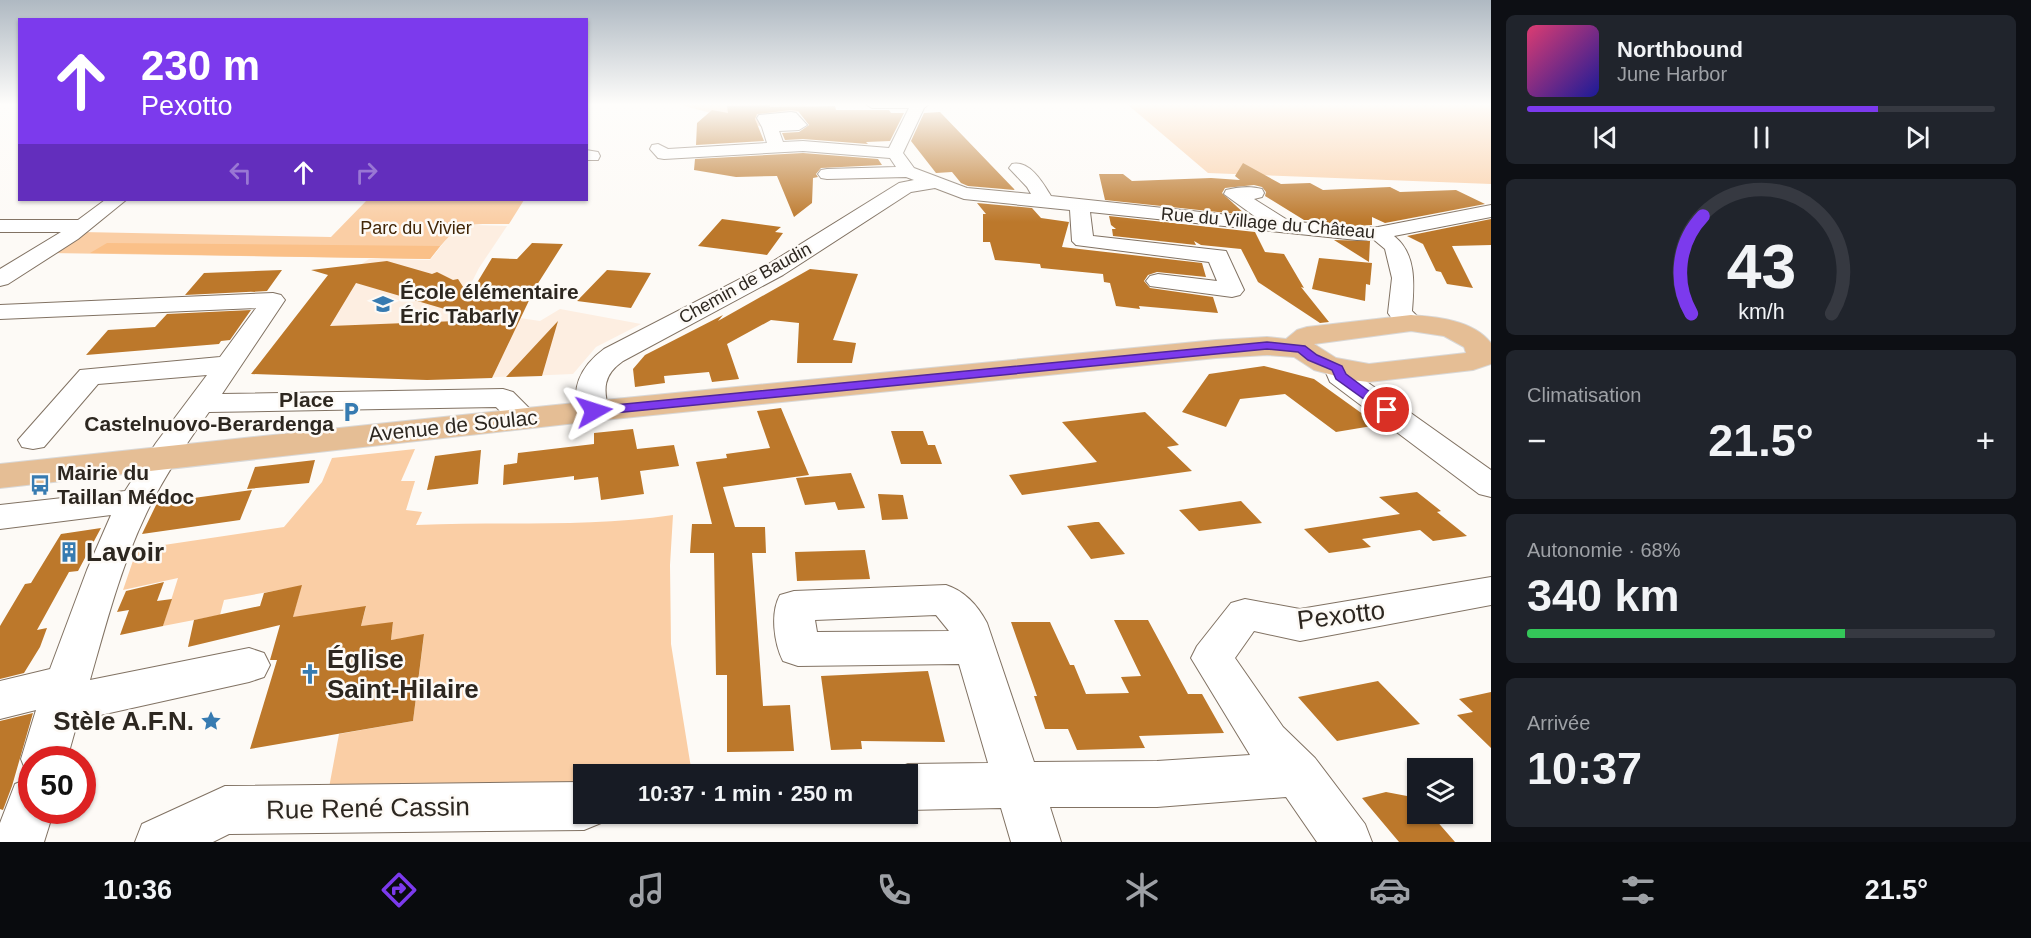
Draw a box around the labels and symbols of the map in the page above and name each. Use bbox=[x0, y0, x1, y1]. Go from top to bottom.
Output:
street label: Rue du Village du Château bbox=[1160, 204, 1376, 242]
park label: Parc du Vivier bbox=[360, 218, 472, 238]
street label: Chemin de Baudin bbox=[675, 238, 815, 328]
place label: École élémentaire Éric Tabarly bbox=[400, 280, 579, 327]
school or university icon: École élémentaire Éric Tabarly bbox=[371, 292, 395, 316]
position arrow bbox=[562, 379, 626, 443]
pin bbox=[1361, 384, 1412, 435]
place label: Place Castelnuovo-Berardenga bbox=[84, 388, 334, 435]
parking icon: Place Castelnuovo-Berardenga bbox=[339, 400, 363, 424]
street label: Avenue de Soulac bbox=[367, 405, 539, 446]
place label: Mairie du Taillan Médoc bbox=[57, 461, 195, 508]
bus stop icon: Mairie du Taillan Médoc bbox=[28, 473, 52, 497]
place label: Lavoir bbox=[86, 537, 164, 567]
building icon: Lavoir bbox=[57, 540, 81, 564]
street label: Pexotto bbox=[1295, 595, 1387, 635]
place label: Église Saint-Hilaire bbox=[327, 644, 479, 704]
church icon: Église Saint-Hilaire bbox=[298, 662, 322, 686]
place label: Stèle A.F.N. bbox=[53, 706, 194, 736]
place icon: Stèle A.F.N. bbox=[199, 709, 223, 733]
speed limit sign: 50 bbox=[18, 746, 96, 824]
street label: Rue René Cassin bbox=[266, 791, 470, 825]

